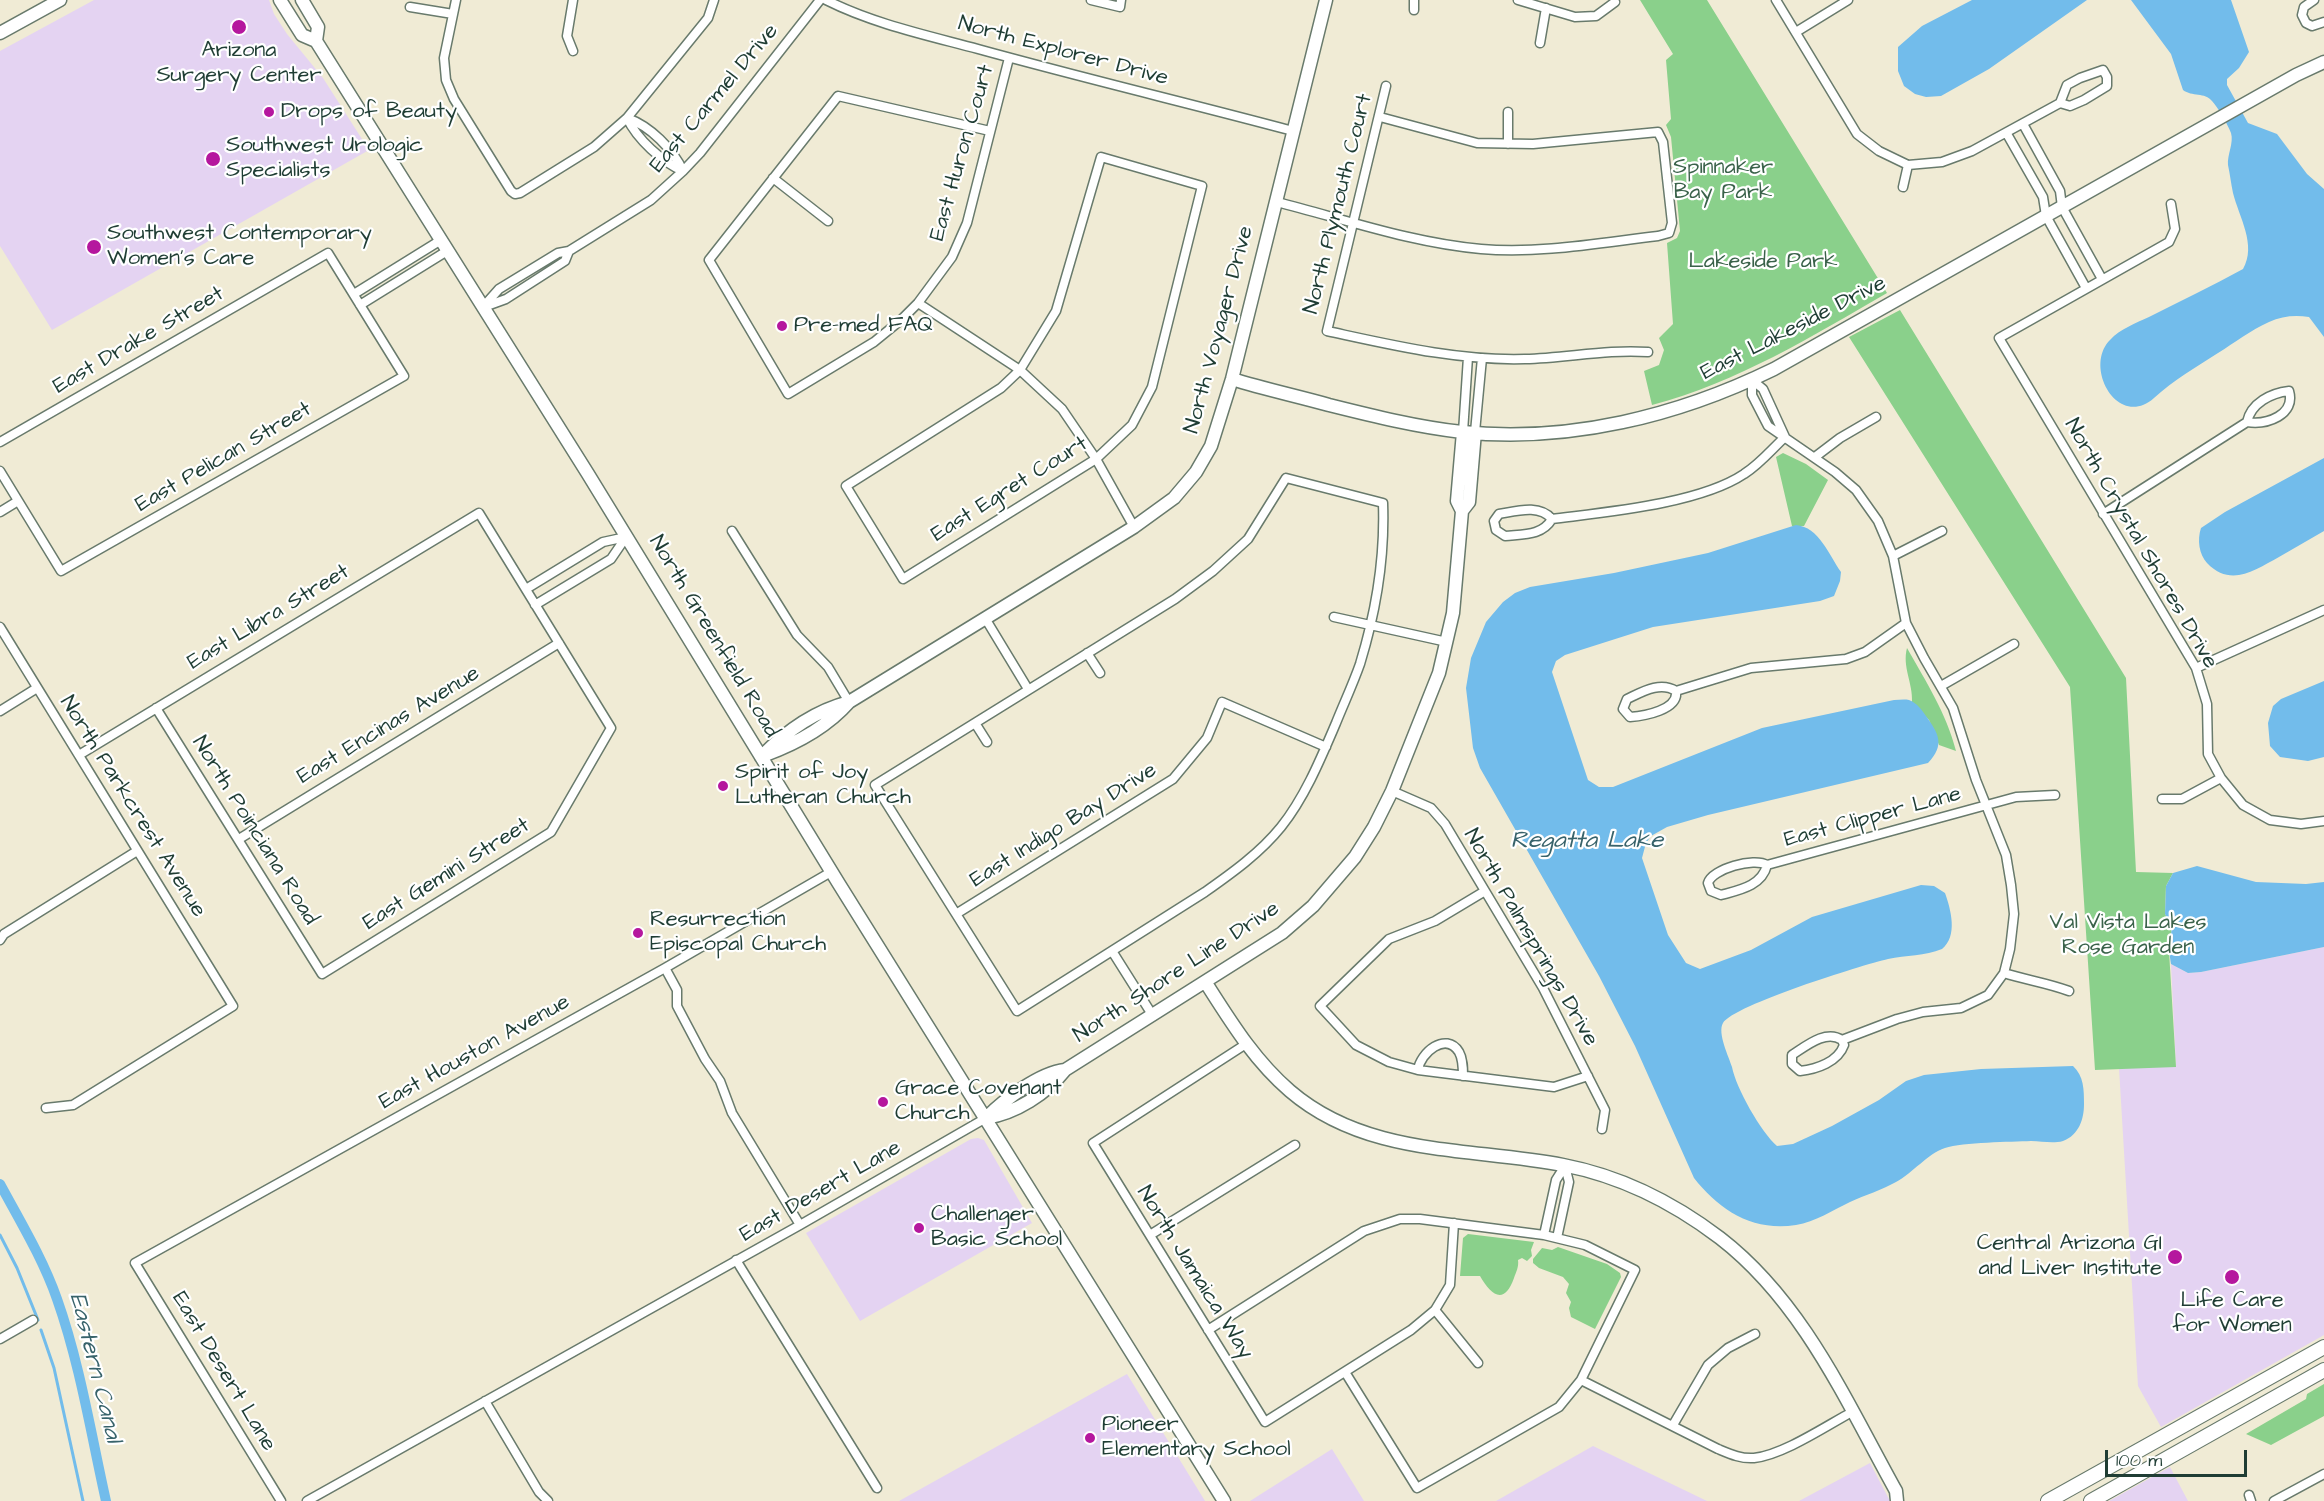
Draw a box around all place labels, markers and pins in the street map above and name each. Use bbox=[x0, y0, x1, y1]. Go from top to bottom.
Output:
marker: Arizona Surgery Center bbox=[230, 18, 248, 36]
place label: Arizona Surgery Center bbox=[156, 38, 322, 90]
place label: Drops of Beauty bbox=[281, 99, 457, 125]
marker: Drops of Beauty bbox=[262, 105, 276, 119]
place label: Southwest Urologic Specialists bbox=[226, 133, 423, 184]
marker: Southwest Urologic Specialists bbox=[204, 150, 222, 168]
place label: Southwest Contemporary Women’s Care bbox=[107, 221, 372, 272]
marker: Southwest Contemporary Women’s Care bbox=[85, 238, 103, 256]
place label: Pre-med FAQ bbox=[794, 313, 933, 339]
marker: Pre-med FAQ bbox=[775, 319, 789, 333]
place label: Spirit of Joy Lutheran Church bbox=[735, 760, 911, 812]
marker: Spirit of Joy Lutheran Church bbox=[716, 779, 730, 793]
place label: Resurrection Episcopal Church bbox=[650, 907, 826, 958]
marker: Resurrection Episcopal Church bbox=[631, 926, 645, 940]
place label: Grace Covenant Church bbox=[895, 1076, 1062, 1128]
marker: Grace Covenant Church bbox=[876, 1095, 890, 1109]
place label: Challenger Basic School bbox=[931, 1202, 1062, 1254]
marker: Challenger Basic School bbox=[912, 1221, 926, 1235]
place label: Central Arizona GI and Liver Institute bbox=[1977, 1231, 2162, 1282]
marker: Central Arizona GI and Liver Institute bbox=[2166, 1248, 2184, 1266]
marker: Life Care for Women bbox=[2223, 1268, 2241, 1286]
place label: Life Care for Women bbox=[2172, 1288, 2292, 1340]
place label: Pioneer Elementary School bbox=[1102, 1412, 1291, 1464]
marker: Pioneer Elementary School bbox=[1083, 1431, 1097, 1445]

